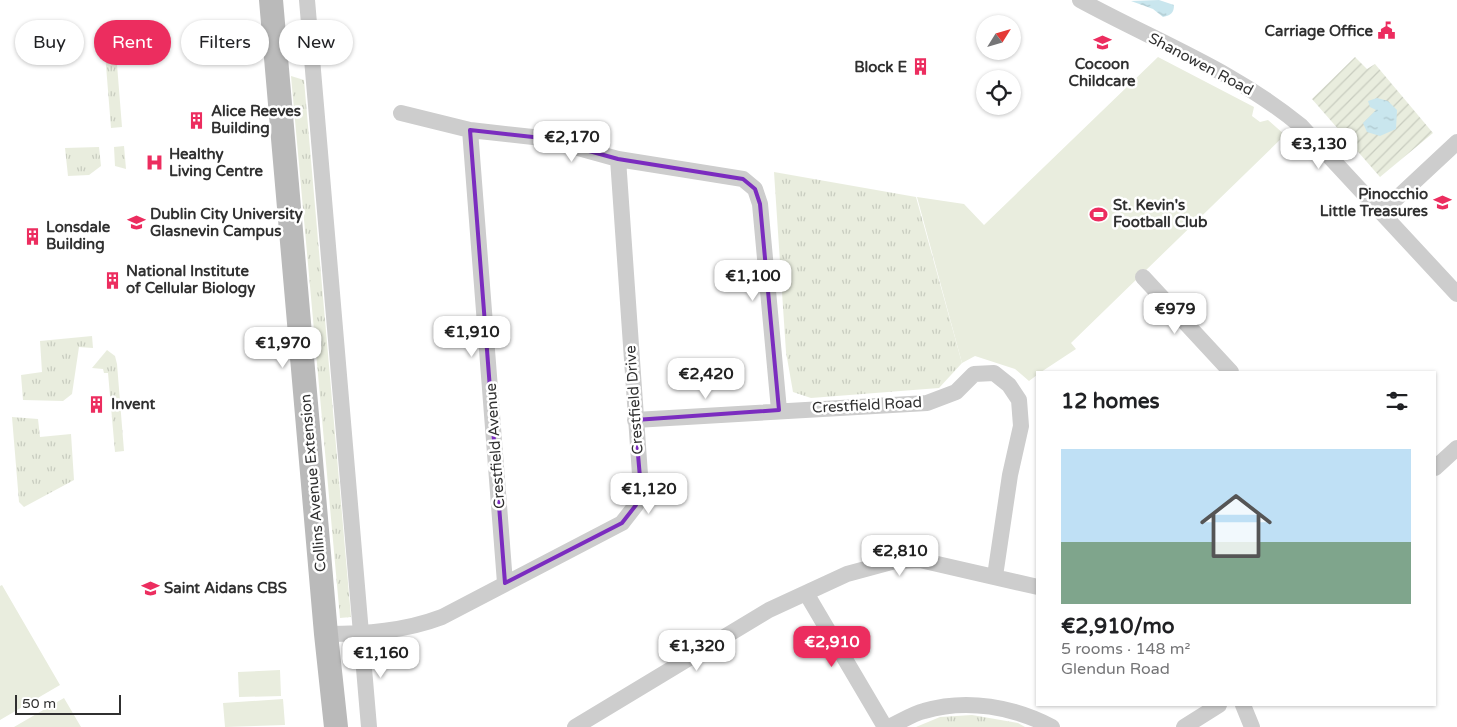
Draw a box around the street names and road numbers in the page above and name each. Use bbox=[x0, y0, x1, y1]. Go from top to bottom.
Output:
street label: Shanowen Road bbox=[1146, 29, 1256, 99]
street label: Crestfield Drive bbox=[621, 345, 647, 455]
street label: Crestfield Avenue bbox=[482, 383, 508, 509]
street label: Collins Avenue Extension bbox=[296, 393, 330, 573]
street label: Crestfield Road bbox=[812, 393, 922, 417]

